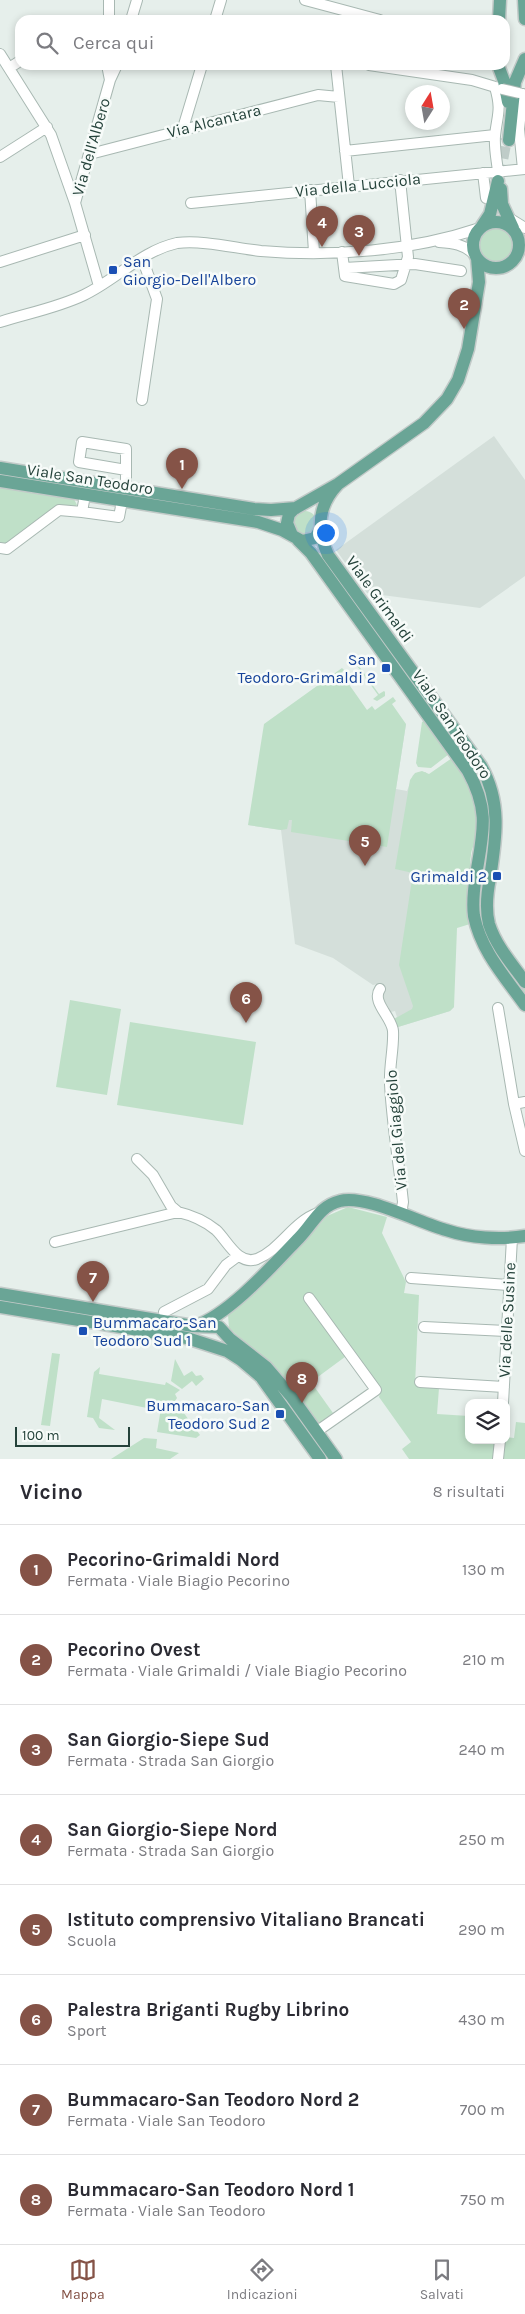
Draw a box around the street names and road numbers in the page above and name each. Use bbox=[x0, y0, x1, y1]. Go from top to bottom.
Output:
street label: Via dell'Albero bbox=[68, 96, 114, 198]
street label: Via Alcantara bbox=[165, 100, 263, 142]
street label: Via della Lucciola bbox=[294, 169, 422, 201]
street label: Viale San Teodoro bbox=[26, 460, 154, 498]
street label: Viale Grimaldi bbox=[342, 552, 418, 646]
street label: Viale San Teodoro bbox=[408, 666, 496, 782]
street label: Via del Giaggiolo bbox=[381, 1069, 411, 1191]
street label: Via delle Susine bbox=[494, 1262, 520, 1378]

